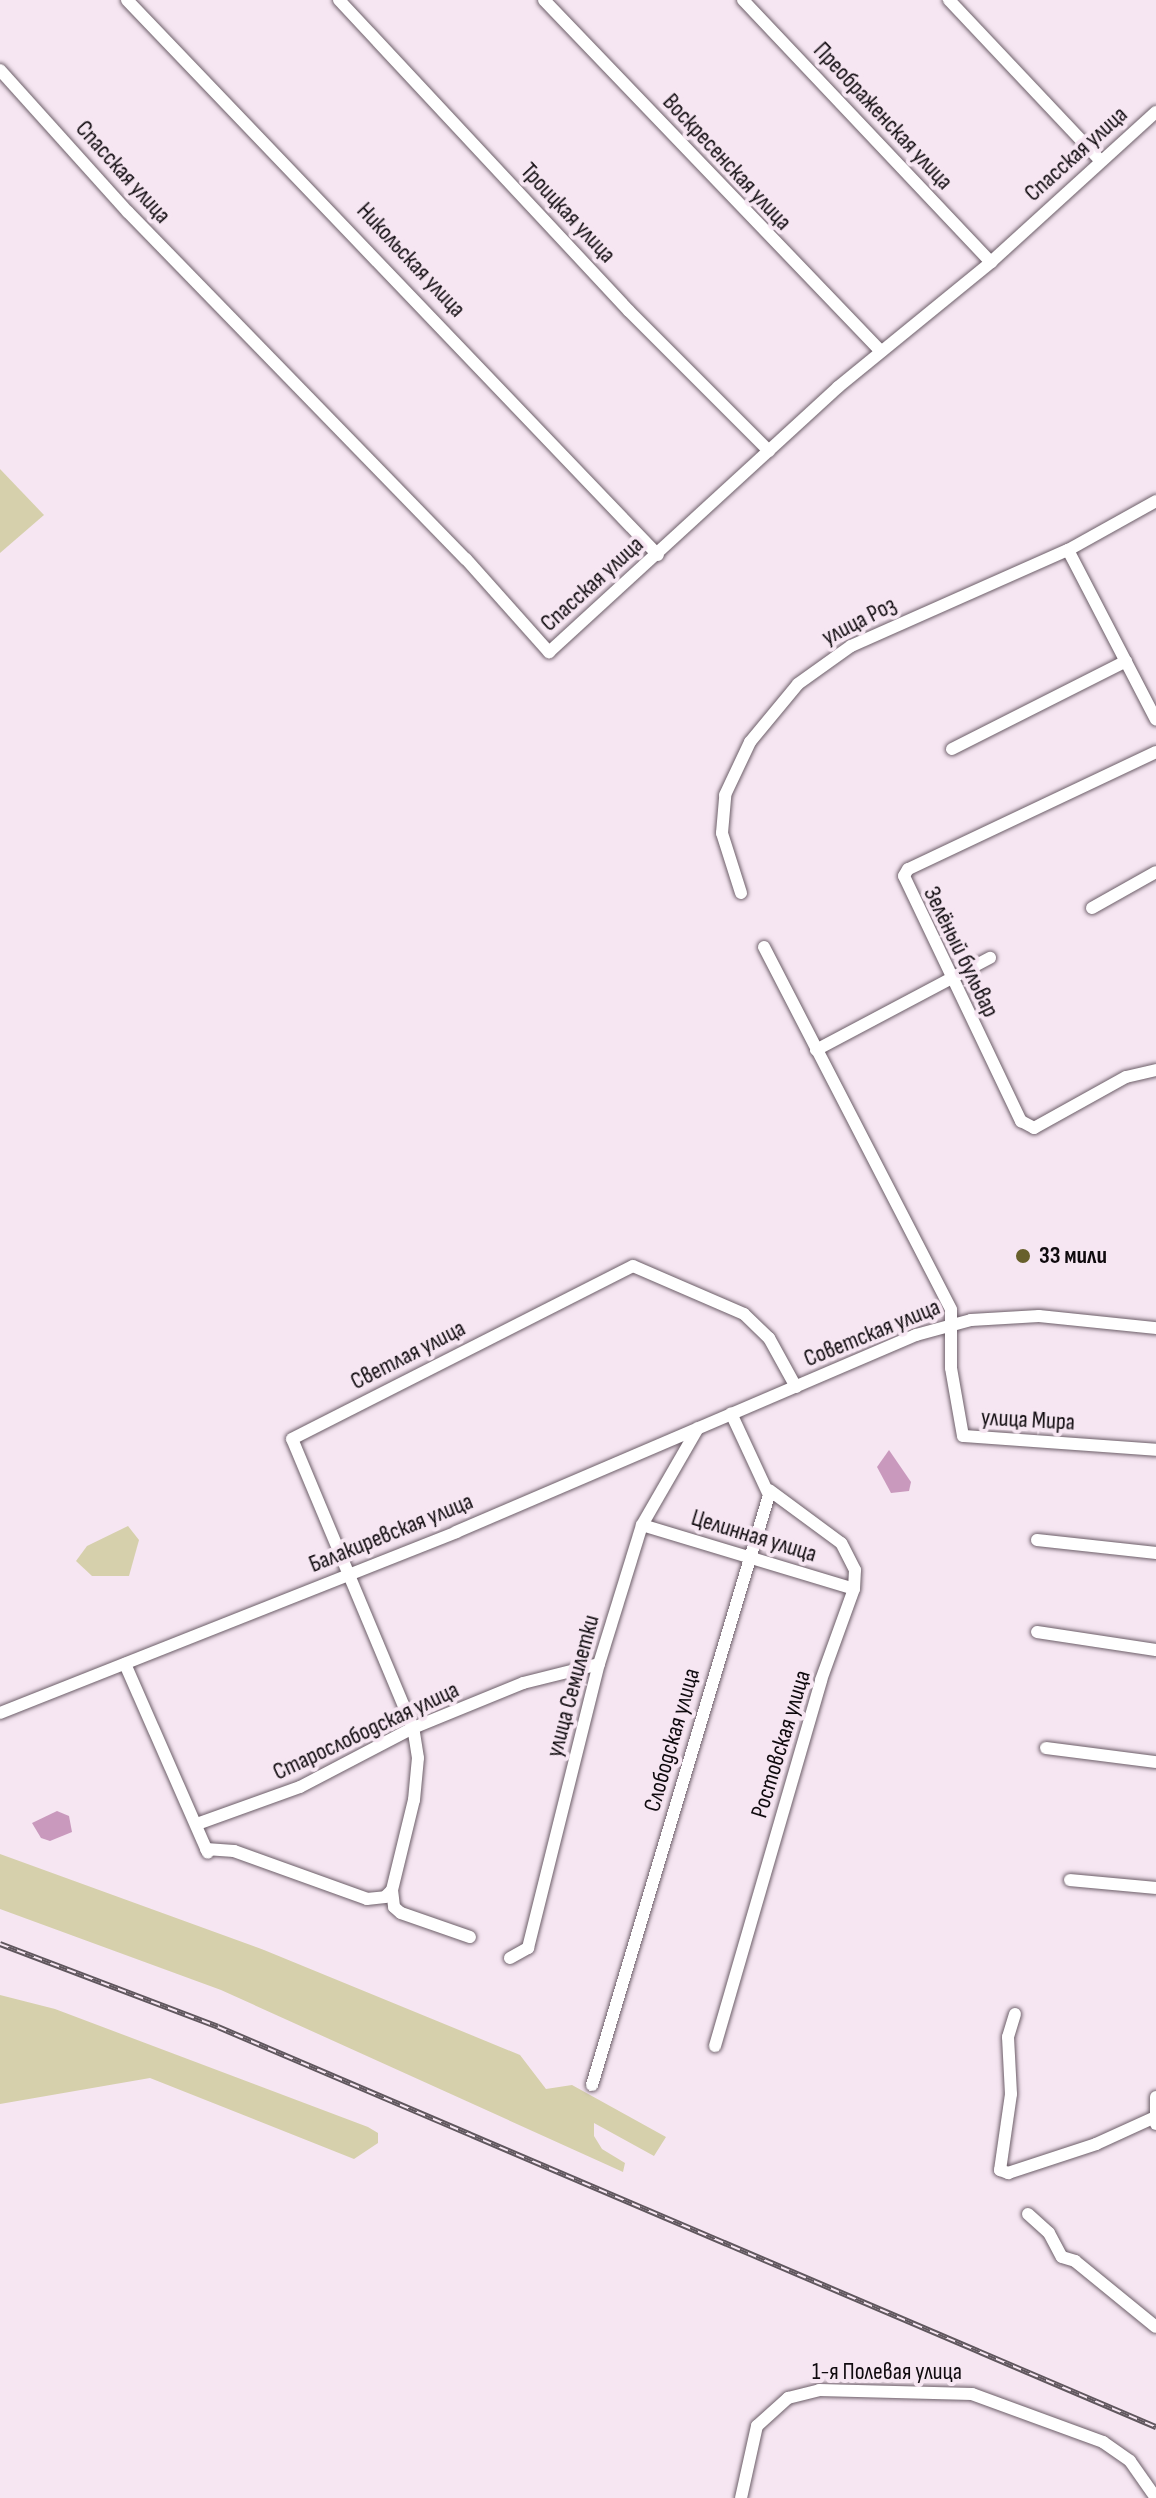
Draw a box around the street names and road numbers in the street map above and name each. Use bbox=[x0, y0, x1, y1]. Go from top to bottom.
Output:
street label: Преображенская улица bbox=[807, 36, 959, 196]
street label: Воскресенская улица bbox=[656, 88, 798, 236]
street label: Спасская улица bbox=[1019, 100, 1133, 208]
street label: Спасская улица bbox=[69, 115, 177, 229]
street label: Троицкая улица bbox=[514, 157, 622, 269]
street label: Никольская улица bbox=[351, 197, 471, 323]
street label: Спасская улица bbox=[535, 530, 649, 638]
street label: улица Роз bbox=[817, 590, 901, 652]
street label: Зелёный бульвар bbox=[917, 882, 1005, 1022]
street label: Советская улица bbox=[800, 1293, 944, 1373]
street label: Светлая улица bbox=[346, 1314, 470, 1396]
street label: улица Мира bbox=[980, 1403, 1076, 1437]
street label: Балакиревская улица bbox=[305, 1487, 477, 1579]
street label: Целинная улица bbox=[688, 1503, 820, 1569]
street label: улица Семилетки bbox=[540, 1612, 606, 1760]
street label: Слободская улица bbox=[638, 1665, 706, 1815]
street label: Ростовская улица bbox=[745, 1667, 817, 1821]
street label: Старослободская улица bbox=[268, 1675, 464, 1787]
street label: 1-я Полевая улица bbox=[812, 2358, 962, 2386]

